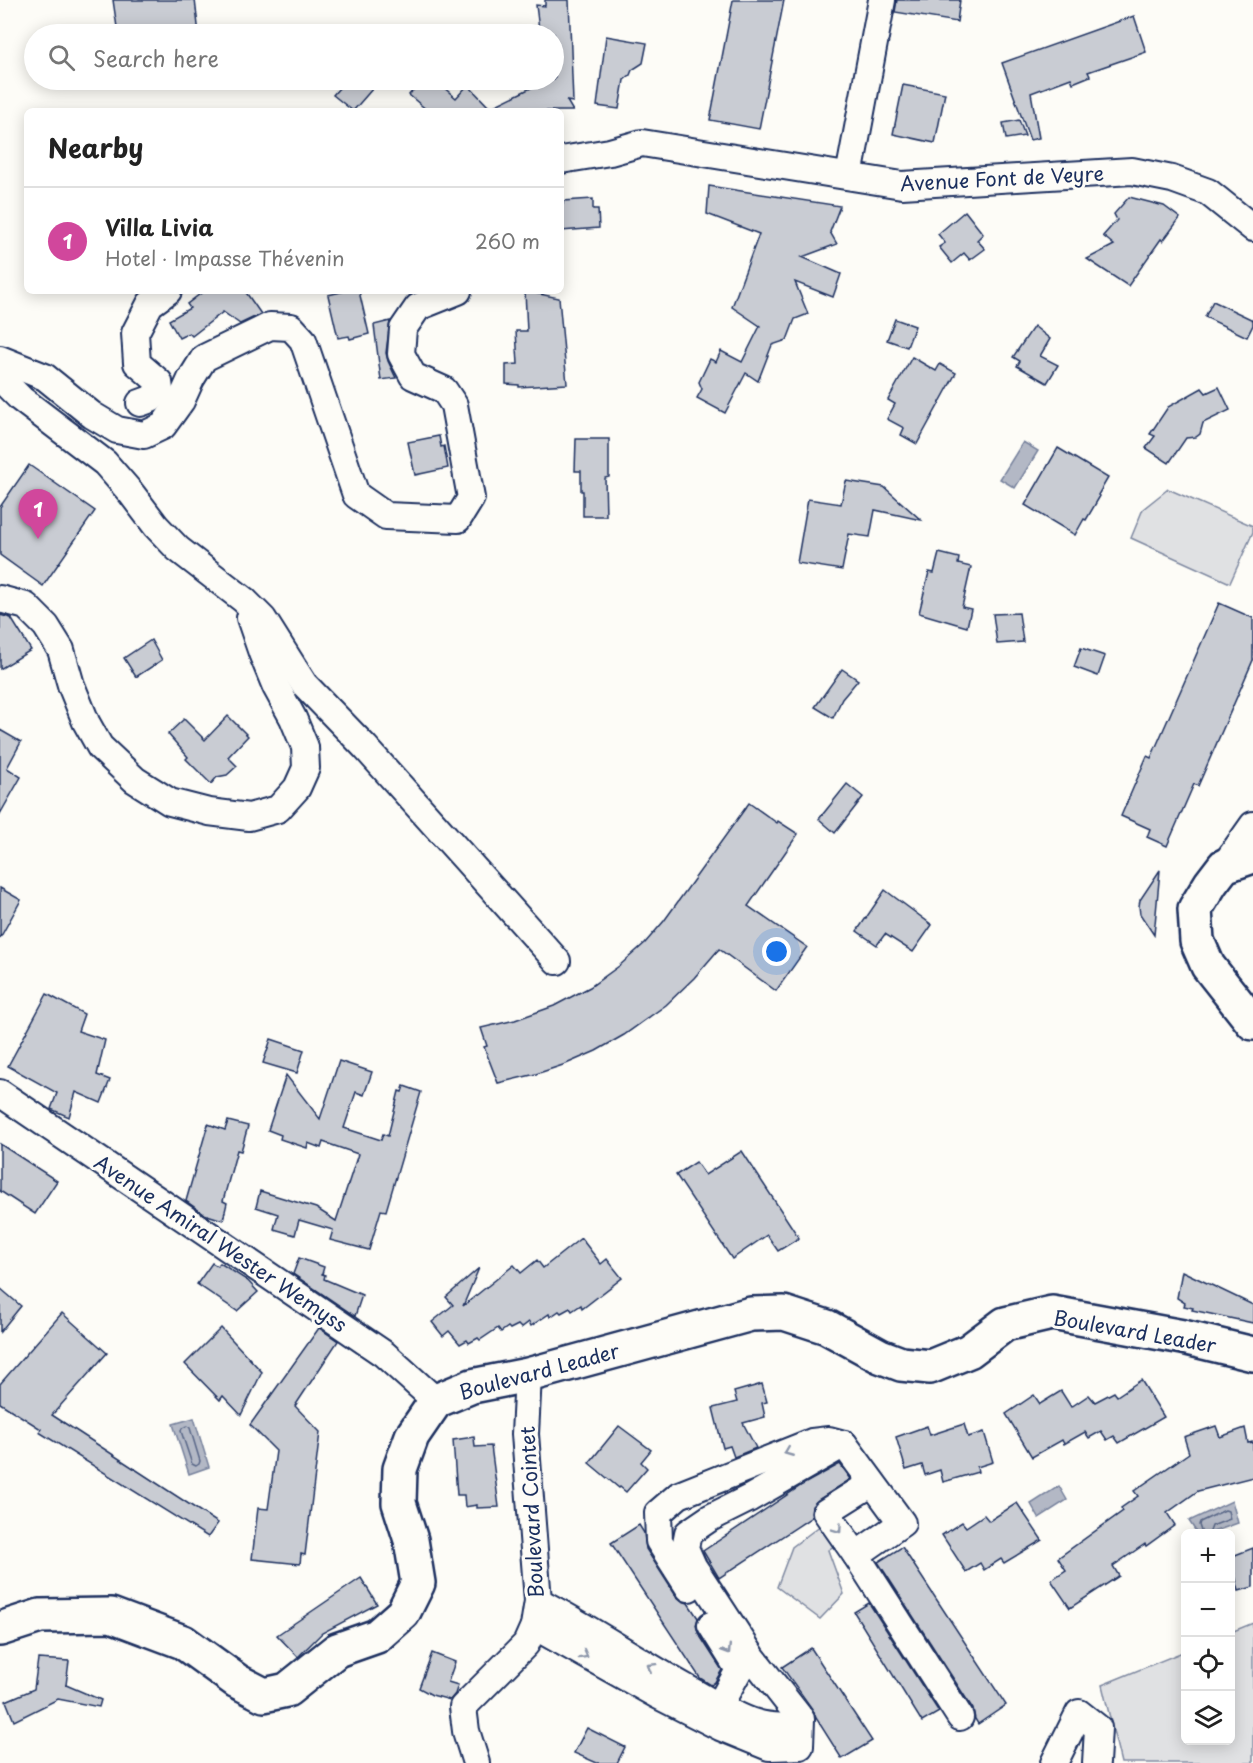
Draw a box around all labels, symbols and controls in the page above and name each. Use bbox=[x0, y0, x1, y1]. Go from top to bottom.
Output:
search box bbox=[24, 24, 564, 90]
icon: search bbox=[45, 41, 78, 74]
text: Search here bbox=[93, 41, 219, 74]
text: Nearby bbox=[48, 128, 143, 167]
street label: Avenue Font de Veyre bbox=[899, 158, 1105, 198]
text: Villa Livia bbox=[105, 210, 214, 243]
text: 1 bbox=[63, 226, 72, 256]
text: 260 m bbox=[475, 226, 540, 256]
text: Hotel · Impasse Thévenin bbox=[105, 243, 345, 273]
pin: 1 bbox=[18, 490, 57, 539]
your location bbox=[762, 937, 791, 966]
street label: Avenue Amiral Wester Wemyss bbox=[89, 1147, 353, 1339]
street label: Boulevard Leader bbox=[1051, 1302, 1219, 1360]
street label: Boulevard Leader bbox=[456, 1335, 623, 1407]
street label: Boulevard Cointet bbox=[512, 1425, 550, 1599]
one-way arrow bbox=[783, 1445, 794, 1457]
one-way arrow bbox=[831, 1522, 842, 1533]
map controls bbox=[1181, 1529, 1235, 1745]
button: + bbox=[1181, 1529, 1235, 1583]
button: − bbox=[1181, 1583, 1235, 1637]
button: locate bbox=[1181, 1637, 1235, 1691]
one-way arrow bbox=[719, 1644, 731, 1654]
one-way arrow bbox=[578, 1647, 589, 1659]
one-way arrow bbox=[647, 1662, 657, 1674]
button: layers bbox=[1181, 1691, 1235, 1745]

